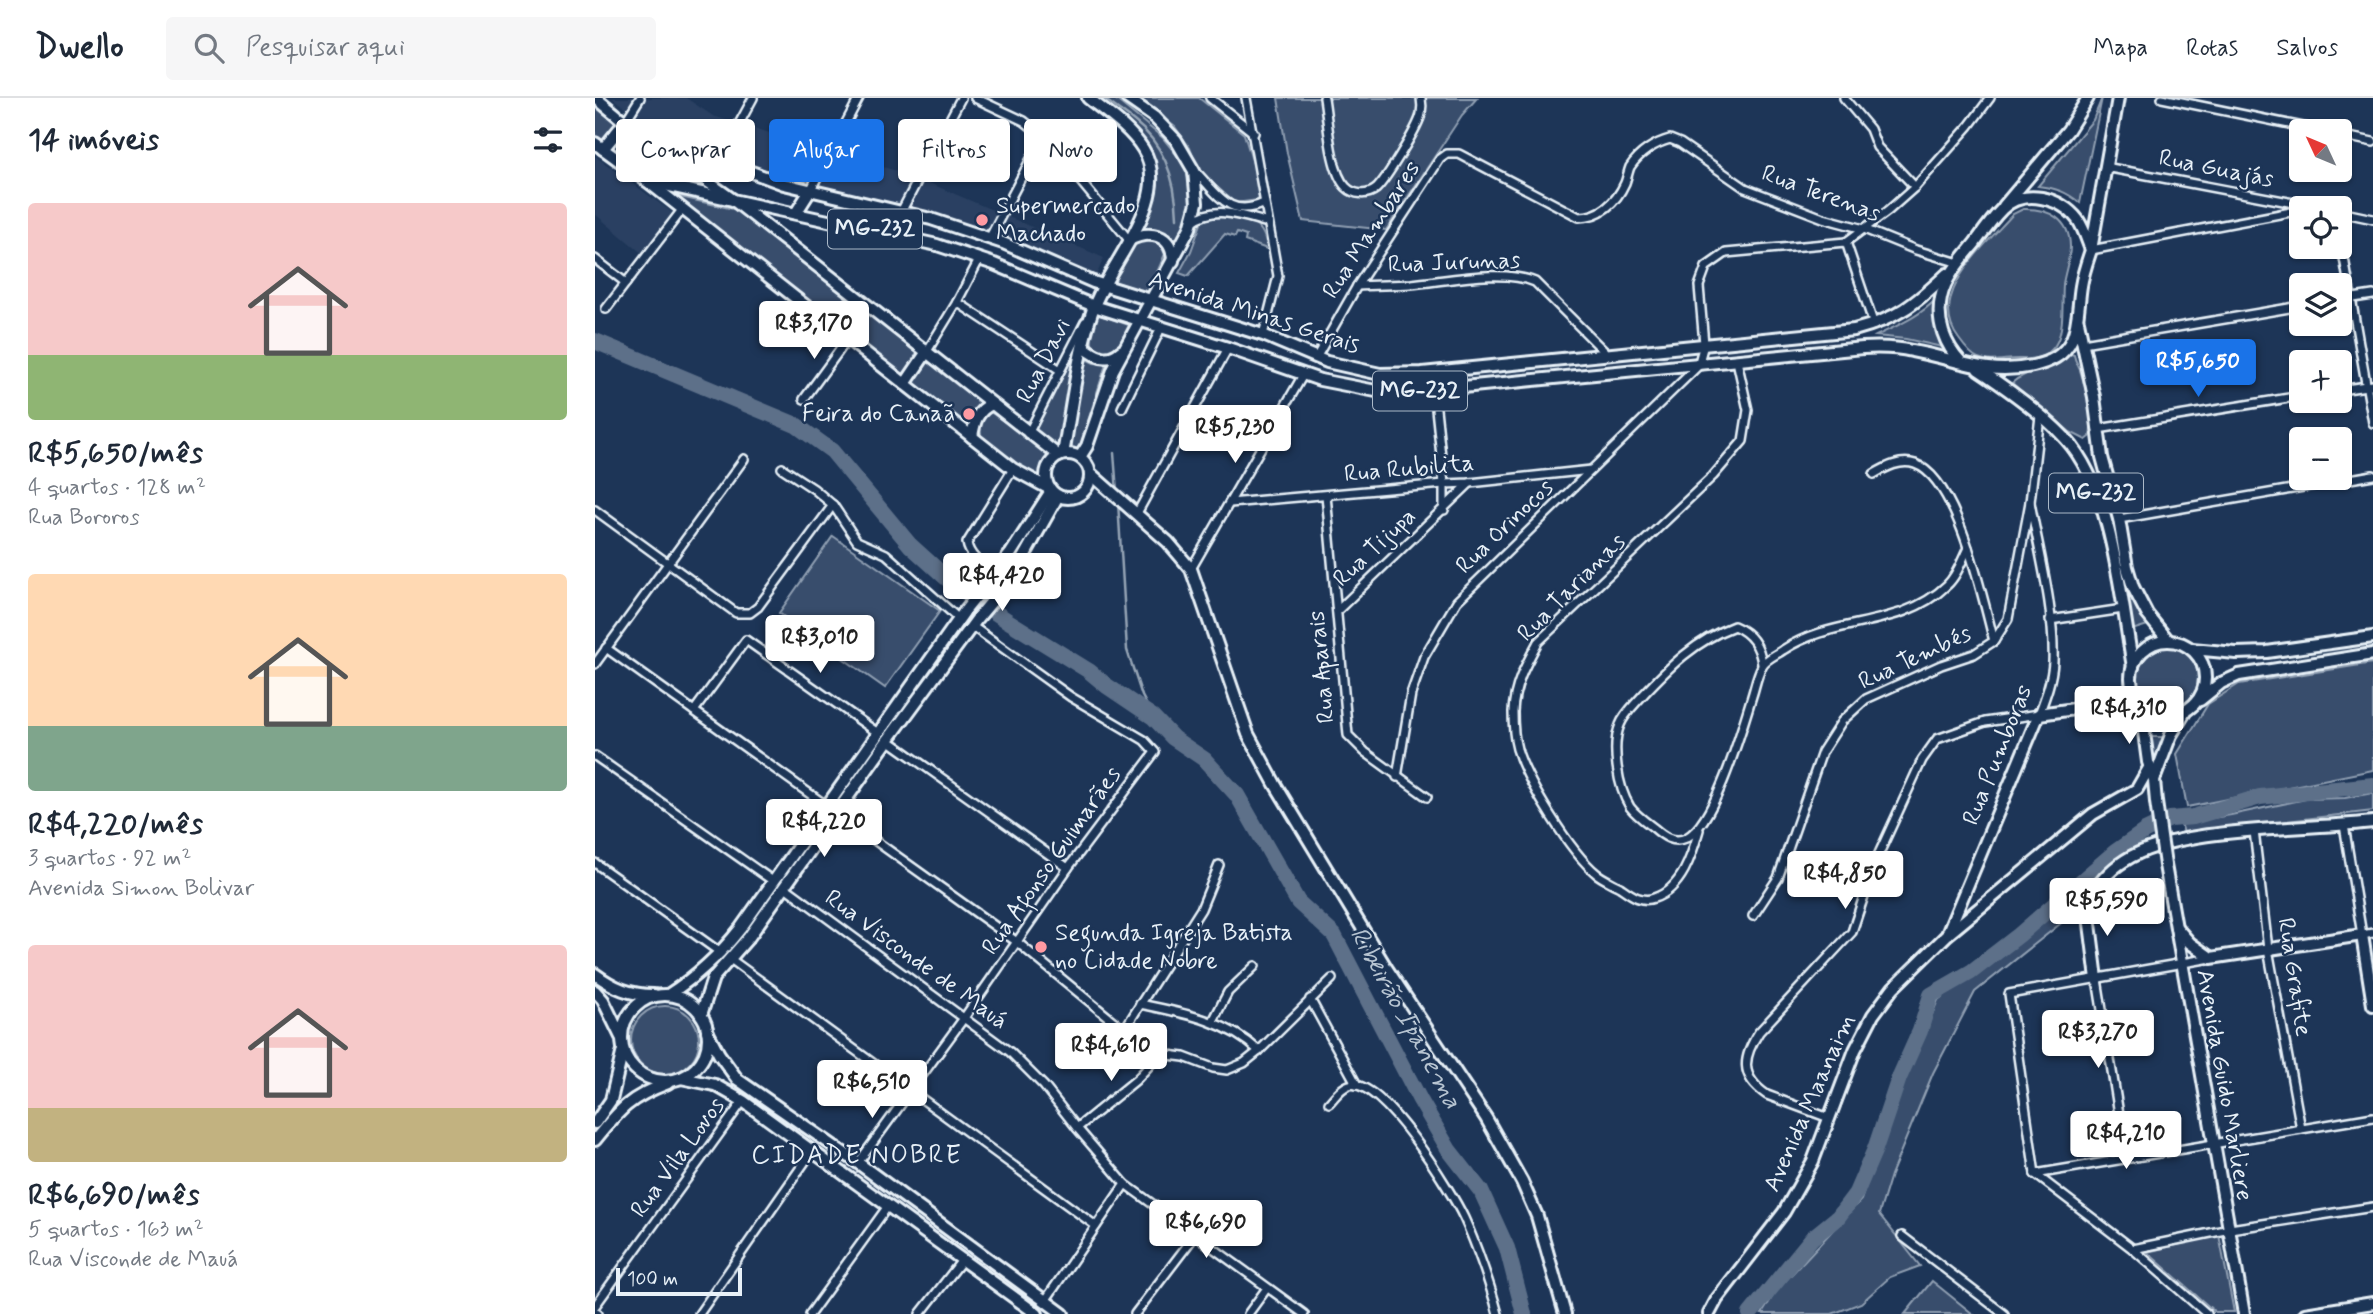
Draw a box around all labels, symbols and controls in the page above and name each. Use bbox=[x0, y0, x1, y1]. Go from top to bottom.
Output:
search box bbox=[166, 17, 656, 80]
text: Dwello bbox=[35, 26, 124, 70]
icon: search bbox=[190, 29, 228, 67]
text: Pesquisar aqui bbox=[246, 31, 405, 65]
text: Mapa bbox=[2093, 33, 2148, 64]
text: Rotas bbox=[2186, 33, 2238, 64]
text: Salvos bbox=[2276, 33, 2338, 64]
chip: Comprar bbox=[616, 119, 755, 182]
chip: Alugar bbox=[769, 119, 884, 182]
chip: Filtros bbox=[898, 119, 1010, 182]
chip: Novo bbox=[1024, 119, 1117, 182]
north arrow bbox=[2289, 119, 2352, 182]
map controls bbox=[2289, 119, 2352, 490]
text: 14 imóveis bbox=[28, 121, 159, 160]
icon: filters bbox=[529, 121, 567, 159]
street label: Rua Guajás bbox=[2156, 143, 2276, 195]
street label: Rua Mambares bbox=[1316, 155, 1428, 305]
street label: Rua Terenas bbox=[1757, 158, 1885, 230]
place label: Supermercado Machado bbox=[996, 191, 1136, 250]
button: locate bbox=[2289, 196, 2352, 259]
road number: MG-232 bbox=[828, 210, 922, 248]
marker: Supermercado Machado bbox=[974, 212, 990, 228]
street label: Rua Jurunas bbox=[1387, 245, 1521, 281]
icon: home bbox=[235, 248, 361, 374]
street label: Avenida Minas Gerais bbox=[1144, 264, 1364, 362]
button: layers bbox=[2289, 273, 2352, 336]
pin: R$3,170 bbox=[749, 302, 879, 361]
text: R$3,170 bbox=[775, 309, 853, 339]
street label: Rua Davi bbox=[1010, 313, 1078, 409]
pin: R$5,650 bbox=[2133, 340, 2263, 399]
text: R$5,650 bbox=[2156, 347, 2240, 377]
button: + bbox=[2289, 350, 2352, 413]
road number: MG-232 bbox=[1373, 372, 1467, 410]
place label: Feira do Canaã bbox=[802, 399, 955, 430]
marker: Feira do Canaã bbox=[961, 406, 977, 422]
pin: R$5,230 bbox=[1170, 406, 1300, 465]
text: R$5,230 bbox=[1195, 413, 1275, 443]
button: − bbox=[2289, 427, 2352, 490]
text: R$5,650/mês bbox=[28, 434, 203, 473]
street label: Rua Rubilita bbox=[1343, 448, 1475, 490]
street label: Rua Orinocos bbox=[1449, 472, 1561, 581]
text: 4 quartos · 128 m² bbox=[28, 473, 206, 503]
road number: MG-232 bbox=[2049, 474, 2143, 512]
street label: Rua Tijupa bbox=[1327, 502, 1423, 594]
text: Rua Bororos bbox=[28, 503, 140, 533]
street label: Rua Tarianas bbox=[1511, 527, 1633, 649]
pin: R$4,420 bbox=[937, 554, 1067, 613]
text: R$4,420 bbox=[959, 561, 1045, 591]
street label: Rua Aparais bbox=[1302, 609, 1345, 725]
pin: R$3,010 bbox=[755, 616, 885, 675]
street label: Rua Tembés bbox=[1854, 618, 1977, 698]
icon: home bbox=[235, 619, 361, 745]
text: R$3,010 bbox=[781, 623, 859, 653]
street label: Rua Pumboras bbox=[1956, 680, 2040, 830]
pin: R$4,310 bbox=[2064, 686, 2194, 746]
text: R$4,310 bbox=[2091, 694, 2167, 724]
street label: Rua Afonso Guimarães bbox=[975, 760, 1131, 962]
pin: R$4,220 bbox=[759, 800, 889, 859]
text: R$4,220/mês bbox=[28, 805, 203, 844]
text: R$4,220 bbox=[782, 807, 866, 837]
text: 3 quartos · 92 m² bbox=[28, 844, 191, 874]
pin: R$4,850 bbox=[1780, 852, 1910, 911]
text: R$4,850 bbox=[1803, 859, 1887, 889]
text: Avenida Simon Bolivar bbox=[28, 874, 254, 904]
pin: R$5,590 bbox=[2042, 878, 2172, 938]
street label: Rua Visconde de Mauá bbox=[818, 883, 1014, 1037]
text: R$5,590 bbox=[2066, 886, 2148, 916]
street label: Rua Grafite bbox=[2269, 915, 2319, 1039]
place label: Segunda Igreja Batista no Cidade Nobre bbox=[1055, 918, 1293, 977]
water label: Ribeirão Ipanema bbox=[1341, 921, 1469, 1115]
marker: Segunda Igreja Batista no Cidade Nobre bbox=[1033, 939, 1049, 955]
street label: Avenida Guido Marliere bbox=[2188, 967, 2260, 1203]
icon: home bbox=[235, 990, 361, 1116]
street label: Avenida Maanaim bbox=[1757, 1009, 1863, 1197]
pin: R$3,270 bbox=[2033, 1010, 2163, 1070]
text: R$3,270 bbox=[2058, 1018, 2138, 1048]
pin: R$4,610 bbox=[1046, 1024, 1176, 1083]
text: R$4,610 bbox=[1071, 1031, 1151, 1061]
pin: R$6,510 bbox=[807, 1060, 937, 1120]
text: R$6,510 bbox=[833, 1068, 911, 1098]
street label: Rua Vila Lovos bbox=[624, 1091, 732, 1224]
pin: R$4,210 bbox=[2061, 1112, 2191, 1171]
text: R$4,210 bbox=[2086, 1119, 2166, 1149]
district label: CIDADE NOBRE bbox=[751, 1139, 963, 1173]
text: R$6,690/mês bbox=[28, 1176, 199, 1215]
pin: R$6,690 bbox=[1141, 1200, 1271, 1260]
text: R$6,690 bbox=[1165, 1208, 1247, 1238]
text: 5 quartos · 163 m² bbox=[28, 1215, 204, 1245]
text: Rua Visconde de Mauá bbox=[28, 1245, 238, 1275]
scale bar bbox=[616, 1265, 742, 1297]
text: 100 m bbox=[627, 1267, 678, 1292]

